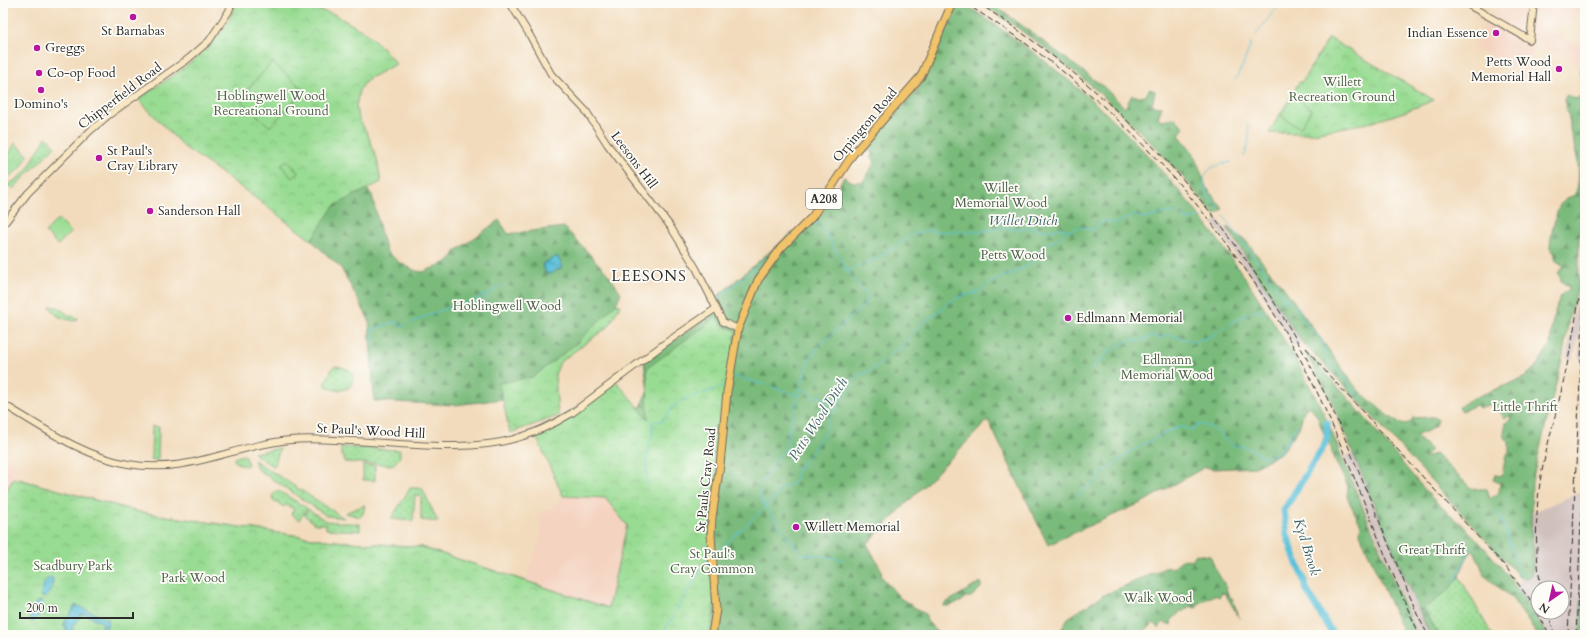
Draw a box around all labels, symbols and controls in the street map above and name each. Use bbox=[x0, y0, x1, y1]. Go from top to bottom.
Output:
marker: St Barnabas bbox=[128, 12, 138, 22]
place label: St Barnabas bbox=[101, 22, 165, 40]
place label: Indian Essence bbox=[1407, 24, 1488, 42]
marker: Indian Essence bbox=[1491, 28, 1501, 38]
place label: Greggs bbox=[45, 39, 85, 57]
marker: Greggs bbox=[32, 43, 42, 53]
place label: Petts Wood Memorial Hall bbox=[1471, 53, 1552, 86]
street label: Chipperfield Road bbox=[74, 58, 166, 133]
place label: Co-op Food bbox=[47, 64, 116, 82]
marker: Petts Wood Memorial Hall bbox=[1554, 64, 1564, 74]
marker: Co-op Food bbox=[34, 68, 44, 78]
park label: Willett Recreation Ground bbox=[1289, 73, 1395, 106]
street label: Orpington Road bbox=[829, 84, 901, 166]
marker: Domino's bbox=[36, 85, 46, 95]
park label: Hoblingwell Wood Recreational Ground bbox=[213, 87, 329, 120]
place label: Domino's bbox=[14, 95, 68, 113]
street label: Leesons Hill bbox=[607, 128, 662, 193]
place label: St Paul's Cray Library bbox=[107, 142, 178, 175]
marker: St Paul's Cray Library bbox=[94, 153, 104, 163]
park label: Willet Memorial Wood bbox=[955, 179, 1047, 212]
road number: A208 bbox=[806, 189, 842, 209]
place label: Sanderson Hall bbox=[158, 202, 241, 220]
marker: Sanderson Hall bbox=[145, 206, 155, 216]
water label: Willet Ditch bbox=[988, 211, 1058, 230]
park label: Petts Wood bbox=[981, 246, 1046, 264]
district label: LEESONS bbox=[611, 266, 687, 286]
park label: Hoblingwell Wood bbox=[453, 297, 561, 315]
place label: Edlmann Memorial bbox=[1076, 309, 1183, 327]
marker: Edlmann Memorial bbox=[1063, 313, 1073, 323]
park label: Edlmann Memorial Wood bbox=[1121, 351, 1213, 384]
water label: Petts Wood Ditch bbox=[784, 374, 852, 464]
park label: Little Thrift bbox=[1492, 398, 1558, 416]
street label: St Paul's Wood Hill bbox=[316, 419, 426, 443]
street label: St Pauls Cray Road bbox=[692, 427, 720, 533]
water label: Kyd Brook bbox=[1289, 516, 1325, 578]
place label: Willett Memorial bbox=[803, 518, 900, 536]
marker: Willett Memorial bbox=[791, 522, 801, 532]
park label: Great Thrift bbox=[1398, 541, 1466, 559]
park label: St Paul's Cray Common bbox=[670, 545, 755, 578]
park label: Scadbury Park bbox=[33, 557, 113, 575]
park label: Park Wood bbox=[161, 569, 225, 587]
north arrow bbox=[1530, 580, 1570, 620]
park label: Walk Wood bbox=[1122, 589, 1193, 607]
scale bar bbox=[20, 594, 133, 620]
text: N bbox=[1536, 599, 1553, 617]
text: 200 m bbox=[26, 600, 59, 616]

